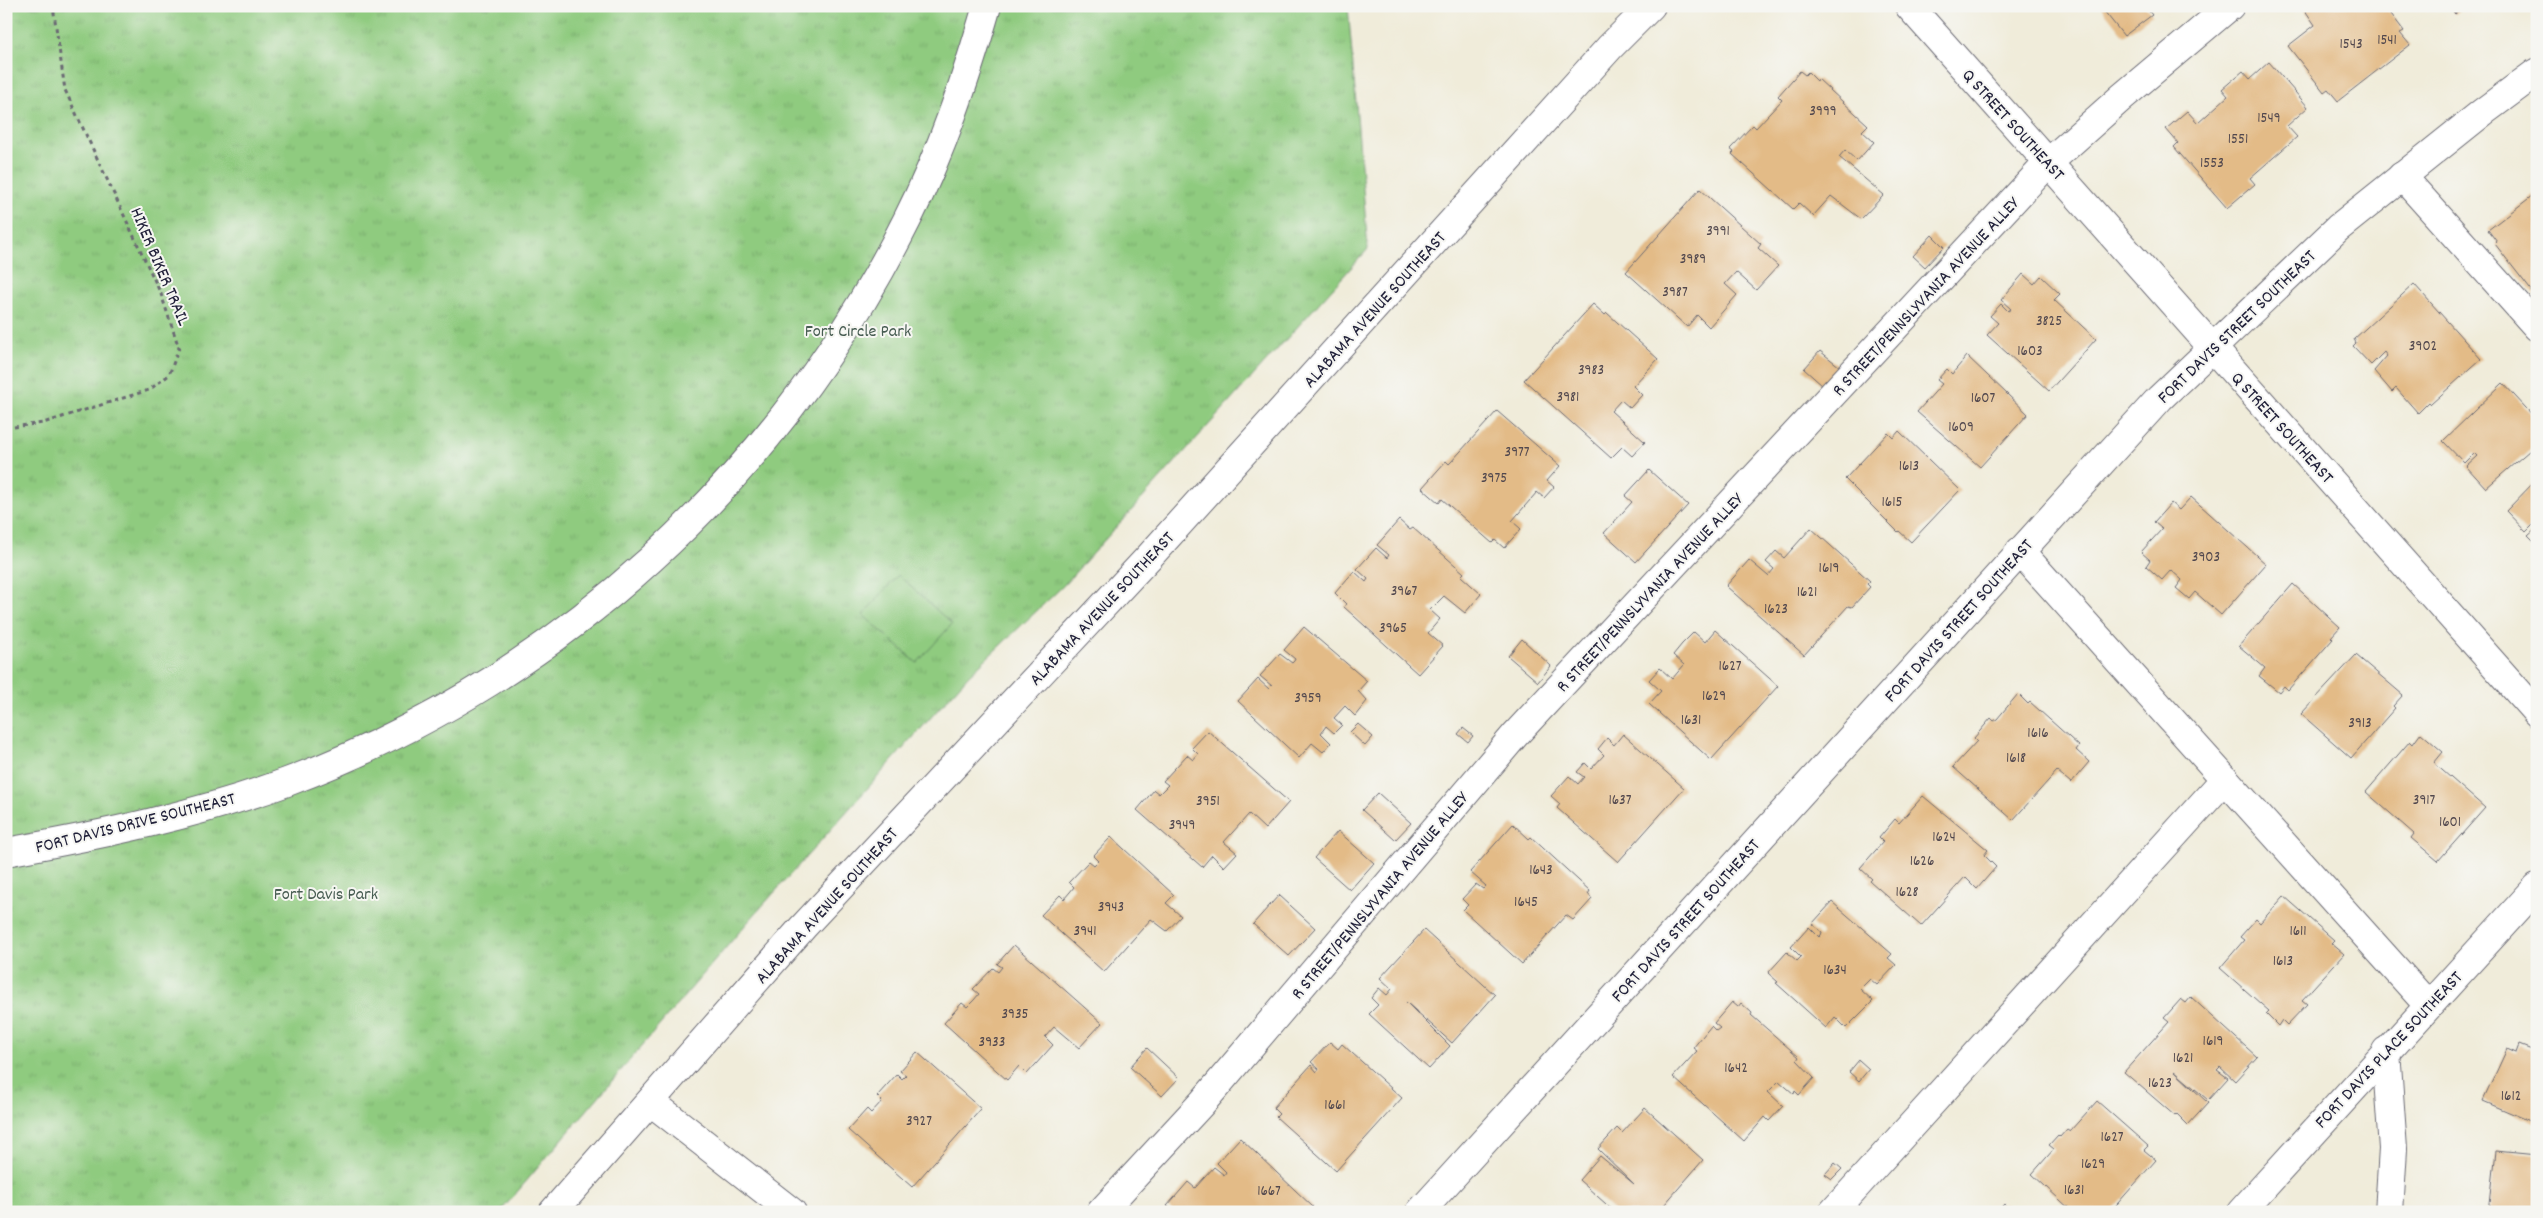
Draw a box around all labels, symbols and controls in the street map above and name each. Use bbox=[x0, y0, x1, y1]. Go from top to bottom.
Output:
house number: 1541 bbox=[2377, 30, 2397, 52]
house number: 1543 bbox=[2339, 34, 2363, 56]
street label: Q STREET SOUTHEAST bbox=[1955, 64, 2069, 187]
house number: 3999 bbox=[1809, 101, 1837, 123]
house number: 1549 bbox=[2257, 108, 2281, 130]
house number: 1551 bbox=[2228, 129, 2248, 151]
house number: 1553 bbox=[2200, 153, 2224, 175]
street label: R STREET/PENNSLYVANIA AVENUE ALLEY bbox=[1828, 192, 2027, 403]
street label: HIKER BIKER TRAIL bbox=[122, 204, 195, 331]
house number: 3991 bbox=[1706, 221, 1730, 243]
street label: ALABAMA AVENUE SOUTHEAST bbox=[1299, 227, 1453, 394]
street label: FORT DAVIS STREET SOUTHEAST bbox=[2153, 245, 2323, 410]
house number: 3989 bbox=[1680, 249, 1706, 271]
house number: 3987 bbox=[1662, 282, 1688, 304]
house number: 3825 bbox=[2036, 311, 2062, 333]
park label: Fort Circle Park bbox=[805, 320, 911, 345]
house number: 3902 bbox=[2409, 336, 2437, 358]
house number: 1603 bbox=[2017, 341, 2043, 363]
house number: 3983 bbox=[1578, 360, 1604, 382]
street label: Q STREET SOUTHEAST bbox=[2224, 367, 2338, 490]
house number: 3981 bbox=[1557, 387, 1579, 409]
house number: 1607 bbox=[1971, 388, 1996, 410]
house number: 1609 bbox=[1948, 417, 1974, 439]
house number: 3977 bbox=[1504, 442, 1530, 464]
house number: 1613 bbox=[1899, 456, 1919, 478]
house number: 3975 bbox=[1481, 468, 1507, 490]
street label: R STREET/PENNSLYVANIA AVENUE ALLEY bbox=[1552, 488, 1751, 699]
house number: 1615 bbox=[1882, 492, 1902, 514]
street label: ALABAMA AVENUE SOUTHEAST bbox=[1024, 527, 1181, 692]
street label: FORT DAVIS STREET SOUTHEAST bbox=[1880, 535, 2040, 709]
house number: 3903 bbox=[2192, 547, 2220, 569]
house number: 1619 bbox=[1819, 558, 1839, 580]
house number: 3967 bbox=[1391, 581, 1418, 603]
house number: 1621 bbox=[1797, 582, 1817, 604]
house number: 1623 bbox=[1764, 599, 1788, 621]
house number: 3965 bbox=[1379, 618, 1407, 640]
house number: 1627 bbox=[1719, 656, 1742, 678]
house number: 1629 bbox=[1702, 686, 1726, 708]
house number: 3959 bbox=[1294, 688, 1322, 710]
house number: 1631 bbox=[1681, 710, 1701, 732]
house number: 3913 bbox=[2348, 713, 2372, 735]
house number: 1616 bbox=[2027, 723, 2049, 745]
house number: 1618 bbox=[2006, 748, 2026, 770]
street label: R STREET/PENNSLYVANIA AVENUE ALLEY bbox=[1286, 786, 1476, 1006]
street label: FORT DAVIS DRIVE SOUTHEAST bbox=[33, 788, 238, 861]
house number: 1637 bbox=[1608, 790, 1632, 812]
house number: 3917 bbox=[2413, 790, 2436, 812]
house number: 3951 bbox=[1196, 791, 1220, 813]
house number: 1601 bbox=[2439, 812, 2461, 834]
house number: 3949 bbox=[1169, 815, 1195, 837]
street label: ALABAMA AVENUE SOUTHEAST bbox=[751, 823, 905, 990]
house number: 1624 bbox=[1932, 827, 1956, 849]
street label: FORT DAVIS STREET SOUTHEAST bbox=[1607, 835, 1767, 1009]
house number: 1626 bbox=[1910, 851, 1934, 873]
house number: 1643 bbox=[1529, 860, 1553, 882]
house number: 1628 bbox=[1895, 882, 1919, 904]
park label: Fort Davis Park bbox=[274, 883, 378, 908]
house number: 1645 bbox=[1514, 892, 1538, 914]
house number: 3943 bbox=[1098, 897, 1124, 919]
house number: 3941 bbox=[1073, 921, 1097, 943]
house number: 1611 bbox=[2289, 921, 2307, 943]
house number: 1613 bbox=[2273, 951, 2293, 973]
house number: 1634 bbox=[1823, 960, 1847, 982]
street label: FORT DAVIS PLACE SOUTHEAST bbox=[2310, 967, 2470, 1135]
house number: 3935 bbox=[1001, 1004, 1029, 1026]
house number: 1619 bbox=[2203, 1031, 2223, 1053]
house number: 3933 bbox=[979, 1032, 1005, 1054]
house number: 1621 bbox=[2173, 1048, 2193, 1070]
house number: 1642 bbox=[1724, 1058, 1748, 1080]
house number: 1623 bbox=[2148, 1073, 2172, 1095]
house number: 1612 bbox=[2501, 1086, 2521, 1108]
house number: 1661 bbox=[1324, 1095, 1346, 1117]
house number: 3927 bbox=[906, 1111, 932, 1133]
house number: 1627 bbox=[2101, 1127, 2124, 1149]
house number: 1629 bbox=[2081, 1154, 2105, 1176]
house number: 1631 bbox=[2064, 1180, 2084, 1202]
house number: 1667 bbox=[1257, 1181, 1281, 1203]

